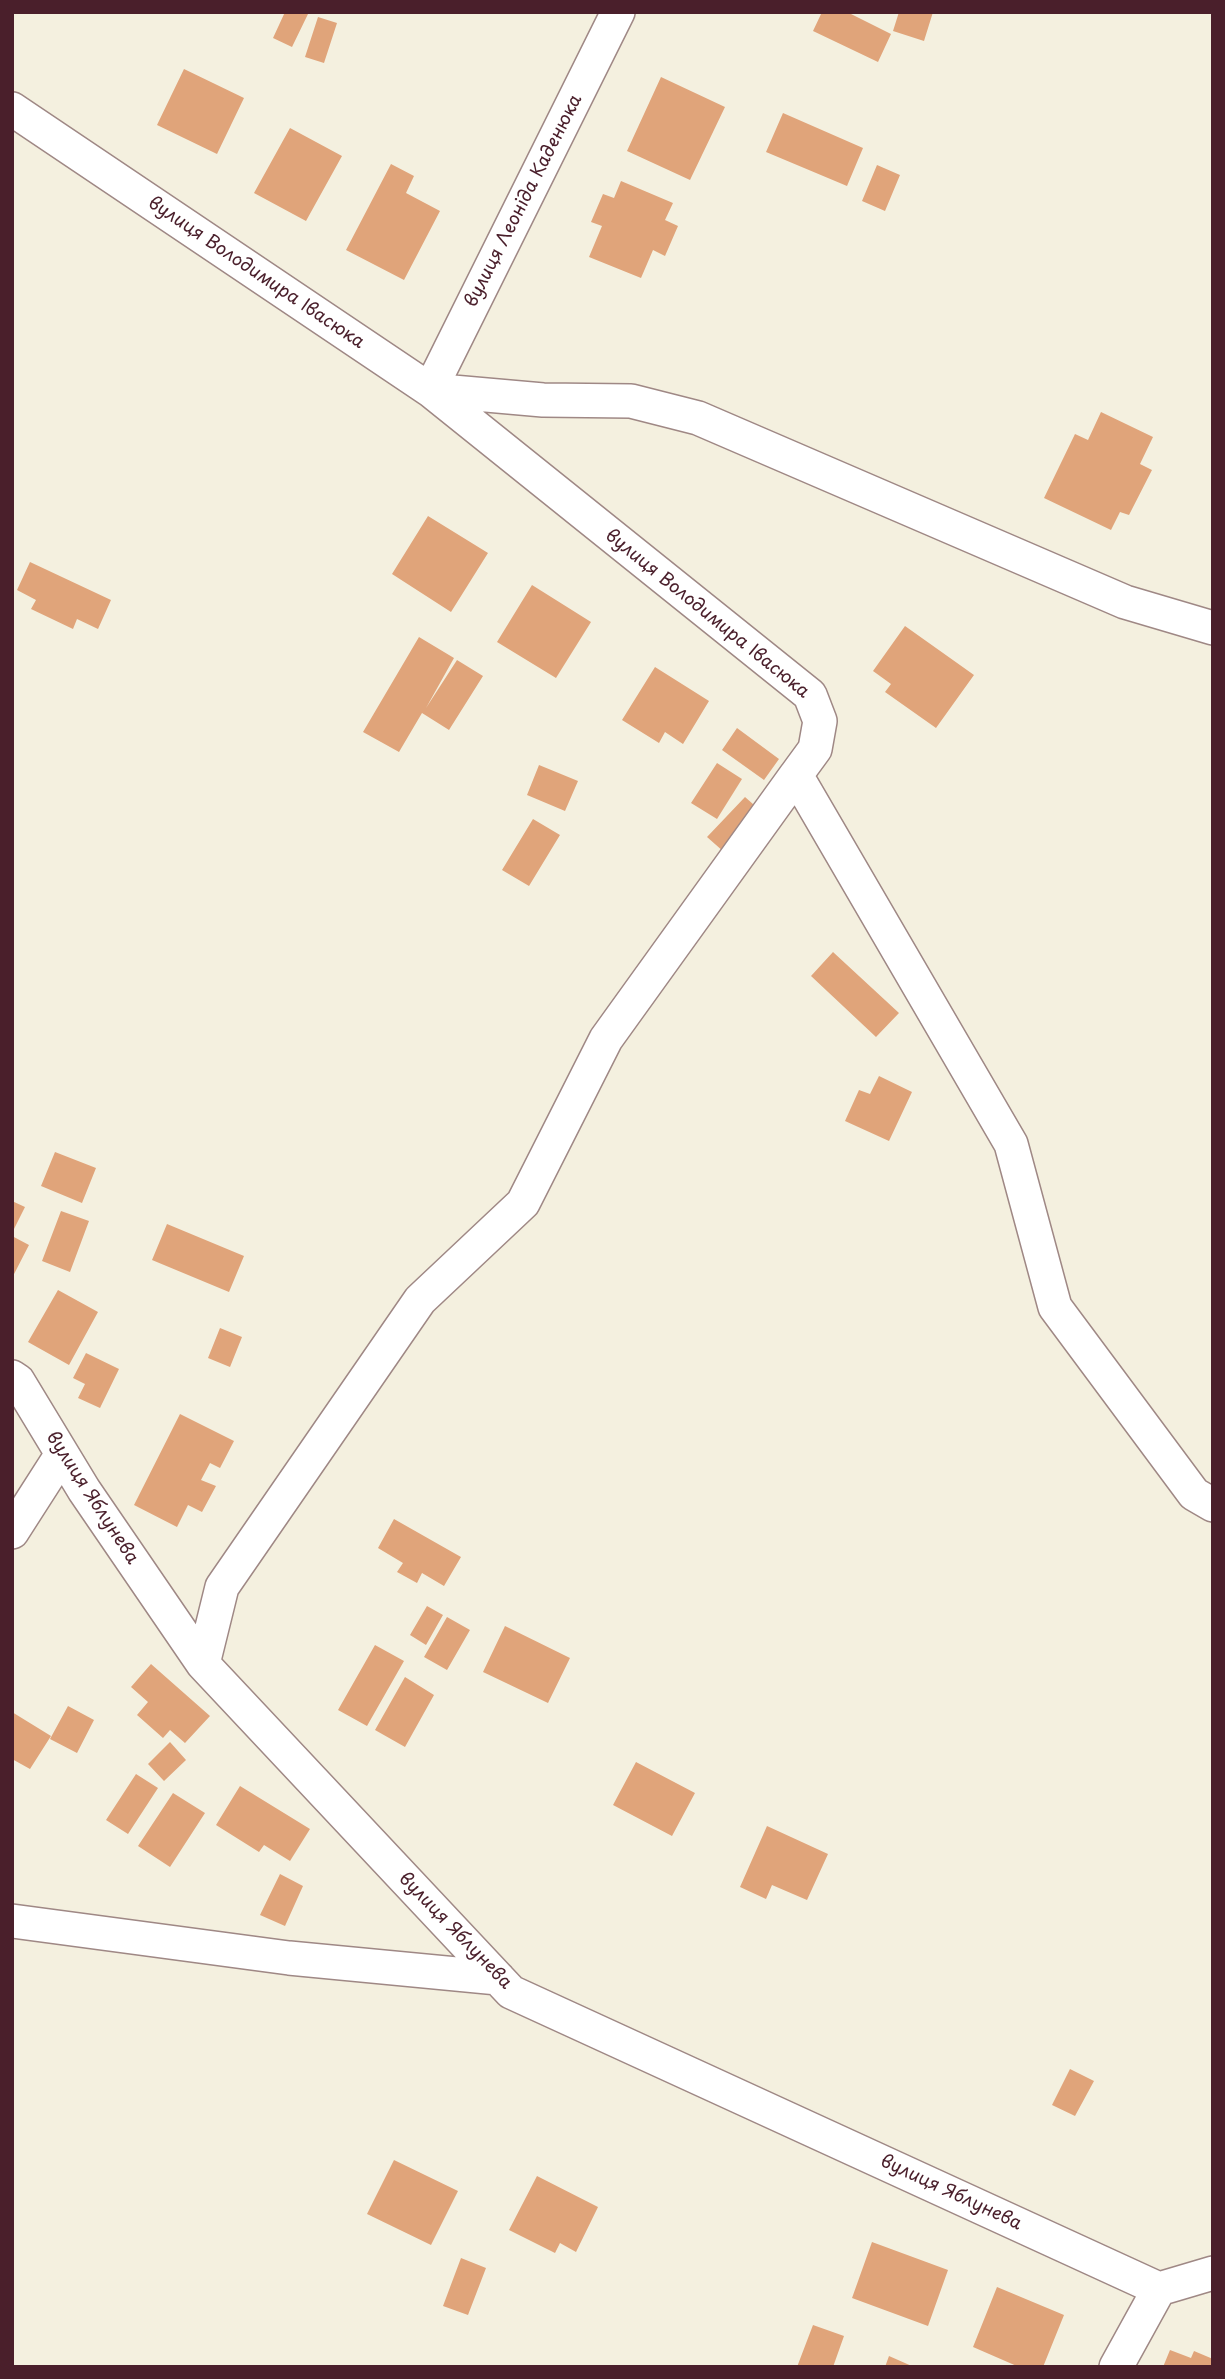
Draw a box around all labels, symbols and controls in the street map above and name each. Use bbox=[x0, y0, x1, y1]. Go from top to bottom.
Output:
street label: вулиця Леоніда Каденюка bbox=[461, 91, 587, 311]
street label: вулиця Володимира Івасюка bbox=[144, 192, 368, 354]
street label: вулиця Володимира Івасюка bbox=[601, 525, 813, 703]
street label: вулиця Яблунева bbox=[41, 1428, 143, 1568]
street label: вулиця Яблунева bbox=[394, 1868, 516, 1994]
street label: вулиця Яблунева bbox=[877, 2151, 1025, 2235]

